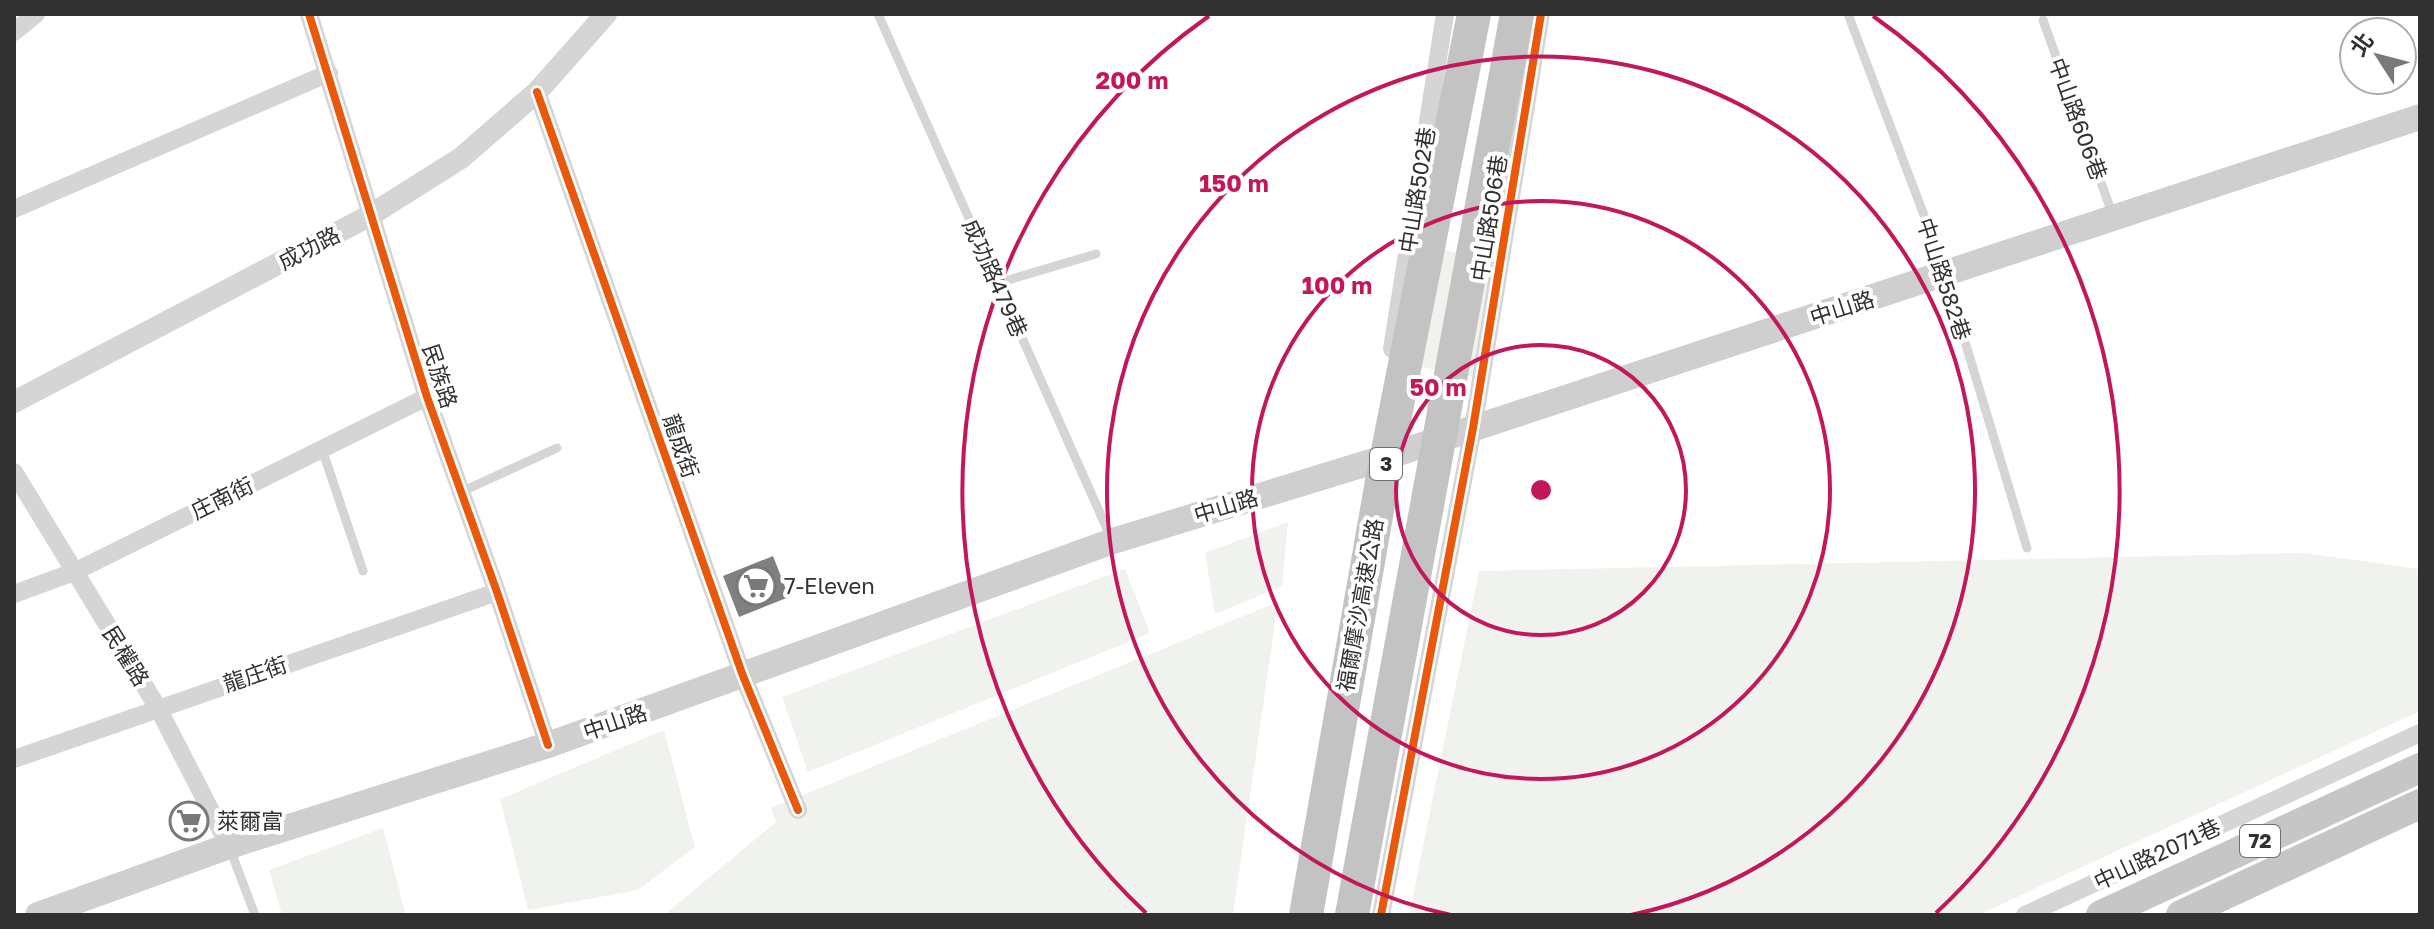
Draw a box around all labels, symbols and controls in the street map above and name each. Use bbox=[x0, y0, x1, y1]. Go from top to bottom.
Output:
north arrow bbox=[2338, 16, 2418, 96]
text: 北 bbox=[2344, 27, 2379, 61]
street label: 中山路606巷 bbox=[2044, 54, 2113, 184]
text: 200 m bbox=[1096, 65, 1168, 94]
street label: 中山路502巷 bbox=[1393, 125, 1440, 255]
street label: 中山路506巷 bbox=[1465, 153, 1512, 283]
text: 150 m bbox=[1199, 168, 1269, 197]
street label: 中山路582巷 bbox=[1912, 214, 1977, 343]
street label: 成功路479巷 bbox=[957, 215, 1033, 341]
street label: 成功路 bbox=[273, 220, 344, 275]
text: 100 m bbox=[1302, 270, 1372, 299]
street label: 中山路 bbox=[1806, 284, 1877, 331]
street label: 民族路 bbox=[417, 340, 464, 411]
text: 50 m bbox=[1409, 372, 1467, 401]
street label: 龍成街 bbox=[658, 410, 705, 481]
road number: 3 bbox=[1370, 448, 1402, 480]
street label: 庄南街 bbox=[186, 471, 257, 524]
centre of rings bbox=[1527, 476, 1555, 504]
street label: 中山路 bbox=[1190, 483, 1261, 528]
street label: 福爾摩沙高速公路 bbox=[1331, 516, 1388, 694]
supermarket icon: 7-Eleven bbox=[735, 565, 777, 607]
place label: 7-Eleven bbox=[784, 572, 875, 599]
street label: 民權路 bbox=[97, 621, 155, 691]
street label: 龍庄街 bbox=[219, 650, 290, 697]
street label: 中山路 bbox=[579, 698, 650, 745]
supermarket icon: 萊爾富 bbox=[168, 800, 210, 842]
place label: 萊爾富 bbox=[217, 807, 283, 834]
street label: 中山路2071巷 bbox=[2089, 812, 2224, 895]
road number: 72 bbox=[2240, 825, 2280, 857]

